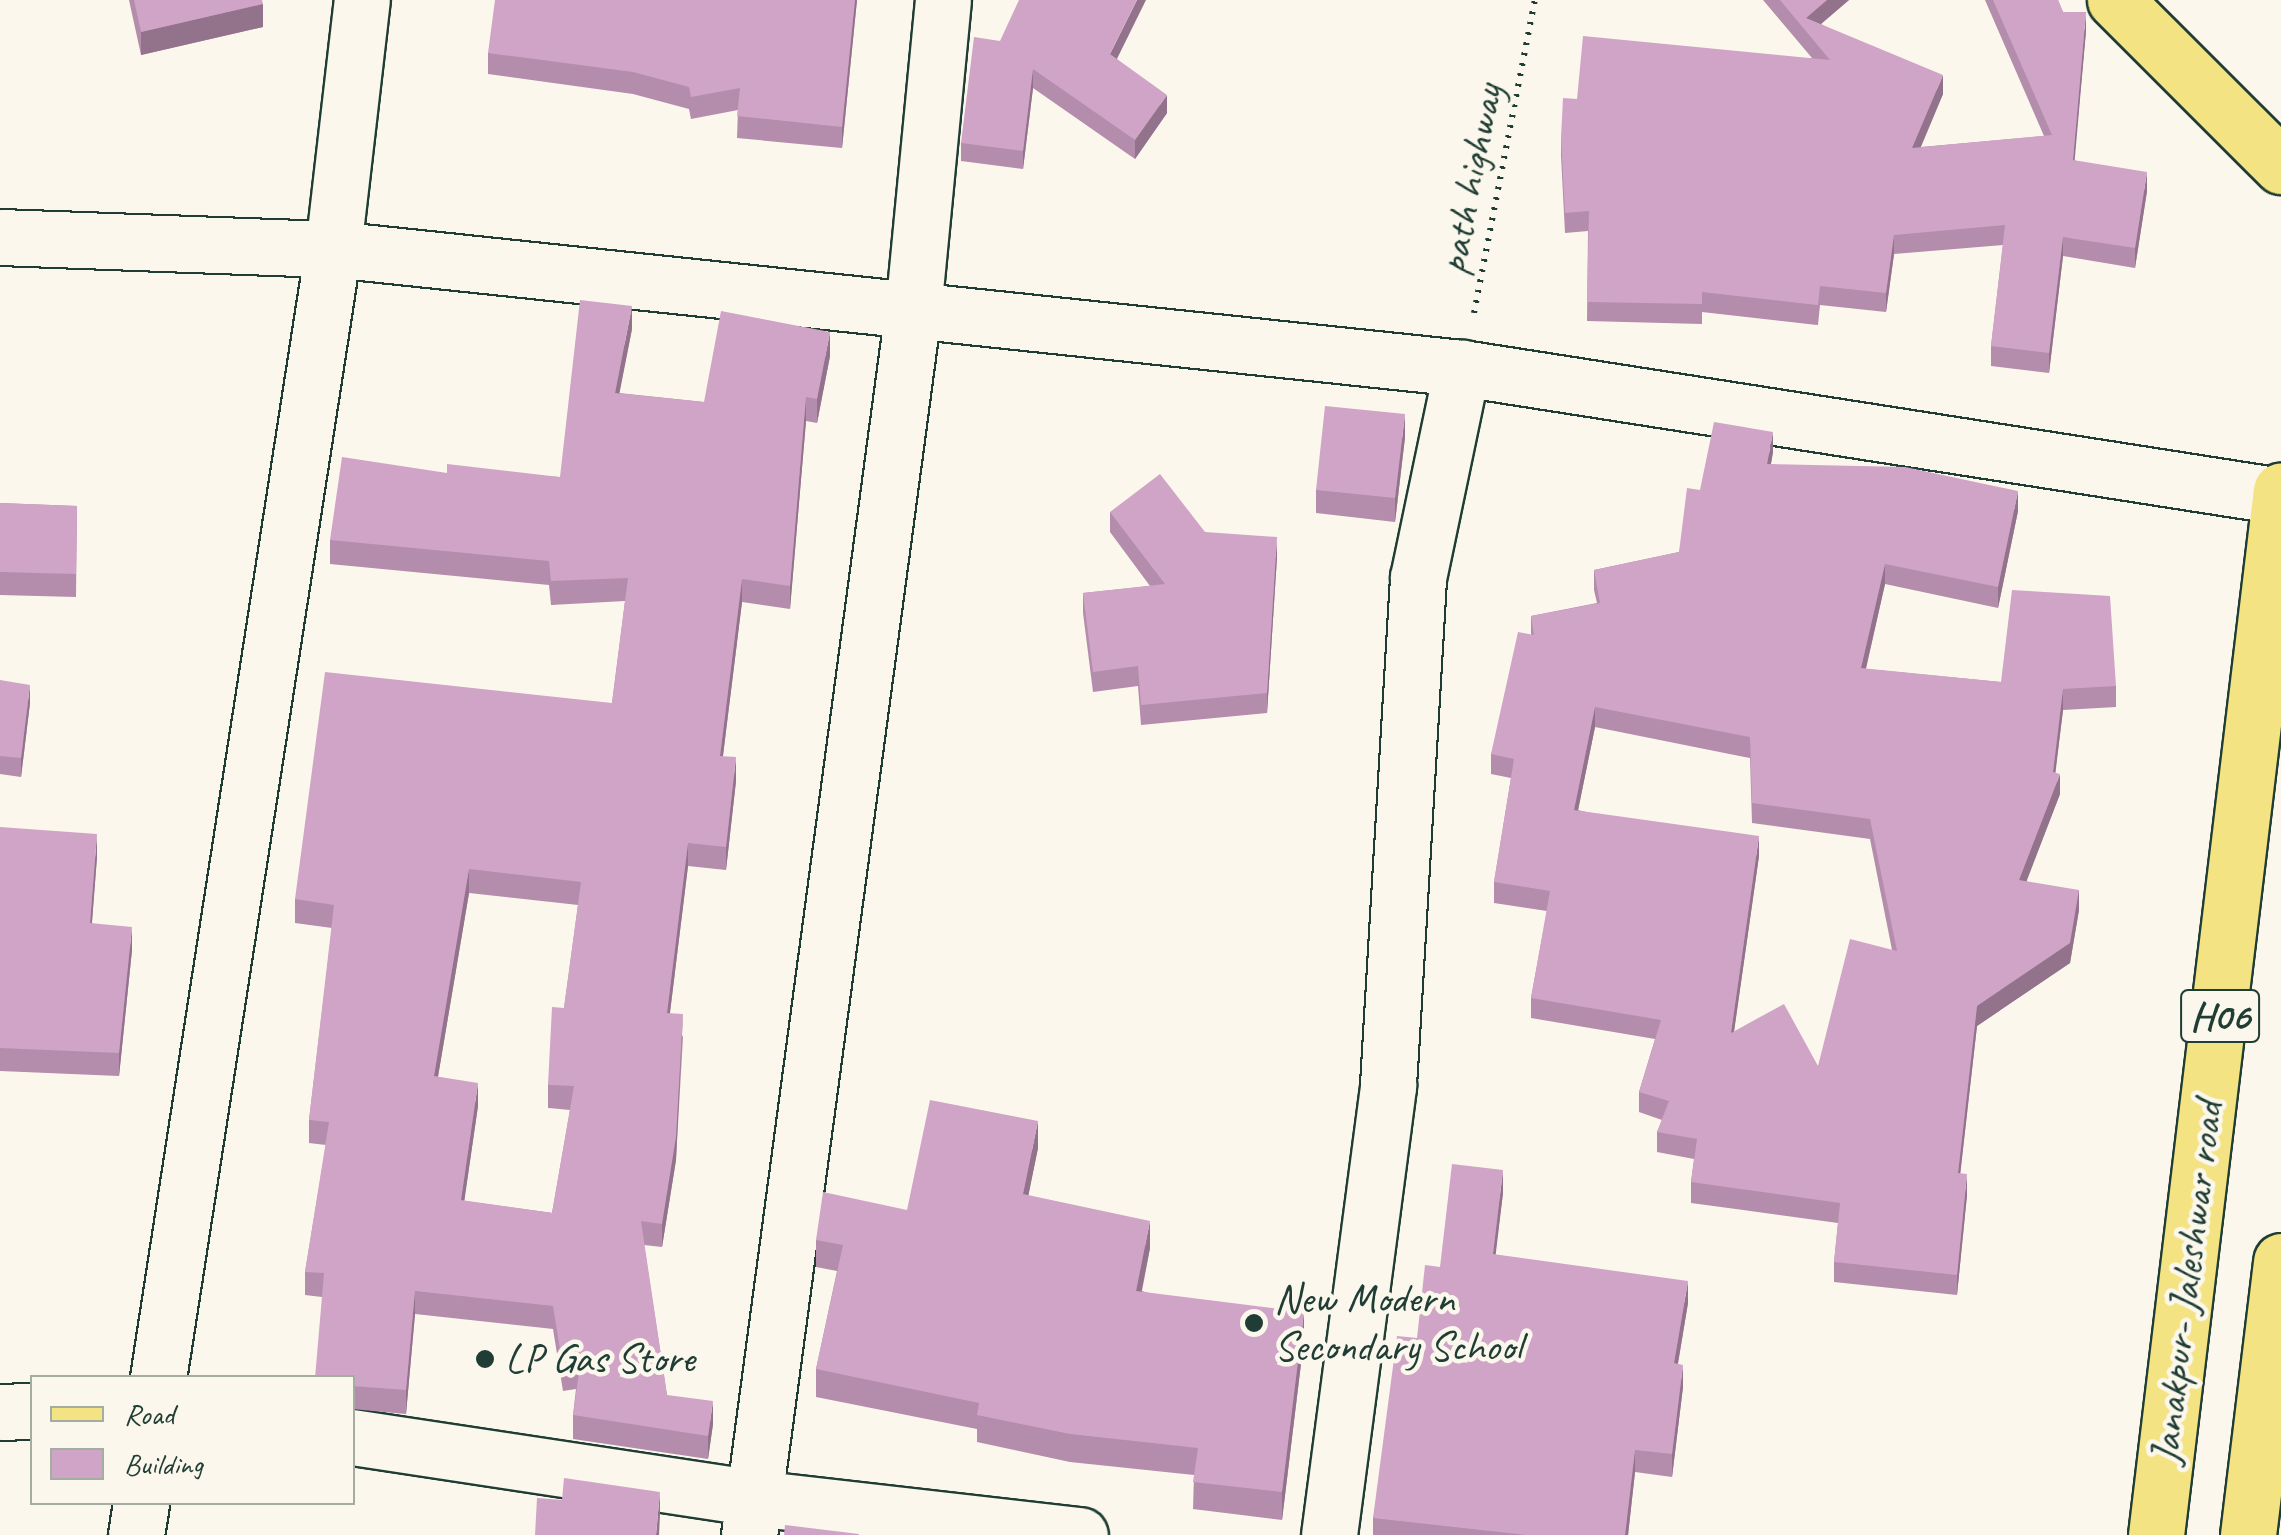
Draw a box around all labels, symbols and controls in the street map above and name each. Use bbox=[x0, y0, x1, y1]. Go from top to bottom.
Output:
street label: path highway bbox=[1428, 80, 1514, 278]
road number: H06 bbox=[2180, 981, 2260, 1051]
street label: Janakpur- Jaleshwar road bbox=[2140, 1099, 2234, 1467]
place label: New Modern Secondary School bbox=[1274, 1274, 1519, 1372]
marker: New Modern Secondary School bbox=[1243, 1312, 1265, 1334]
place label: LP Gas Store bbox=[505, 1334, 695, 1384]
marker: LP Gas Store bbox=[474, 1348, 496, 1370]
legend bbox=[30, 1375, 355, 1505]
text: Road bbox=[124, 1395, 174, 1433]
text: Building bbox=[124, 1445, 203, 1483]

